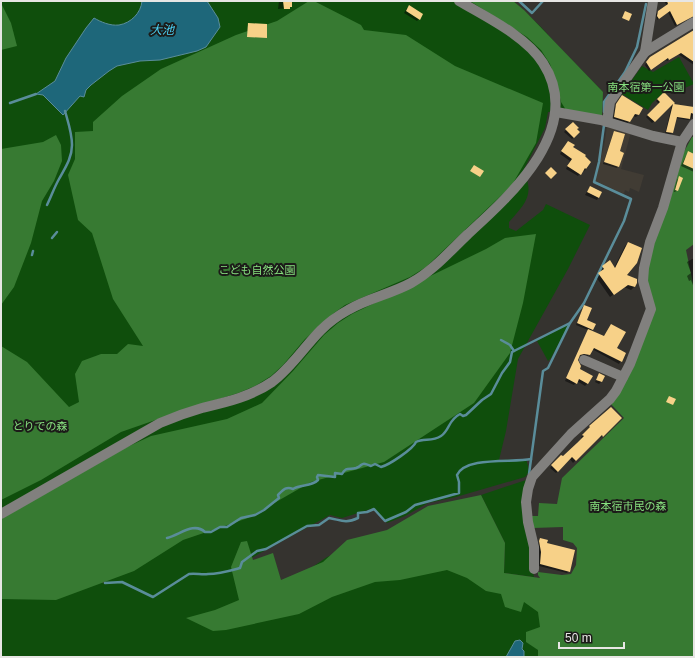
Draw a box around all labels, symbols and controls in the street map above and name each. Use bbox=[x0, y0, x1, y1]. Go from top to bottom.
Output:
water label: 大池 bbox=[150, 23, 175, 37]
park label: 南本宿第一公園 bbox=[608, 81, 685, 93]
park label: こども自然公園 bbox=[219, 264, 296, 276]
park label: とりでの森 bbox=[13, 420, 68, 432]
park label: 南本宿市民の森 bbox=[590, 500, 667, 512]
scale bar bbox=[559, 624, 624, 650]
text: 50 m bbox=[565, 631, 592, 645]

